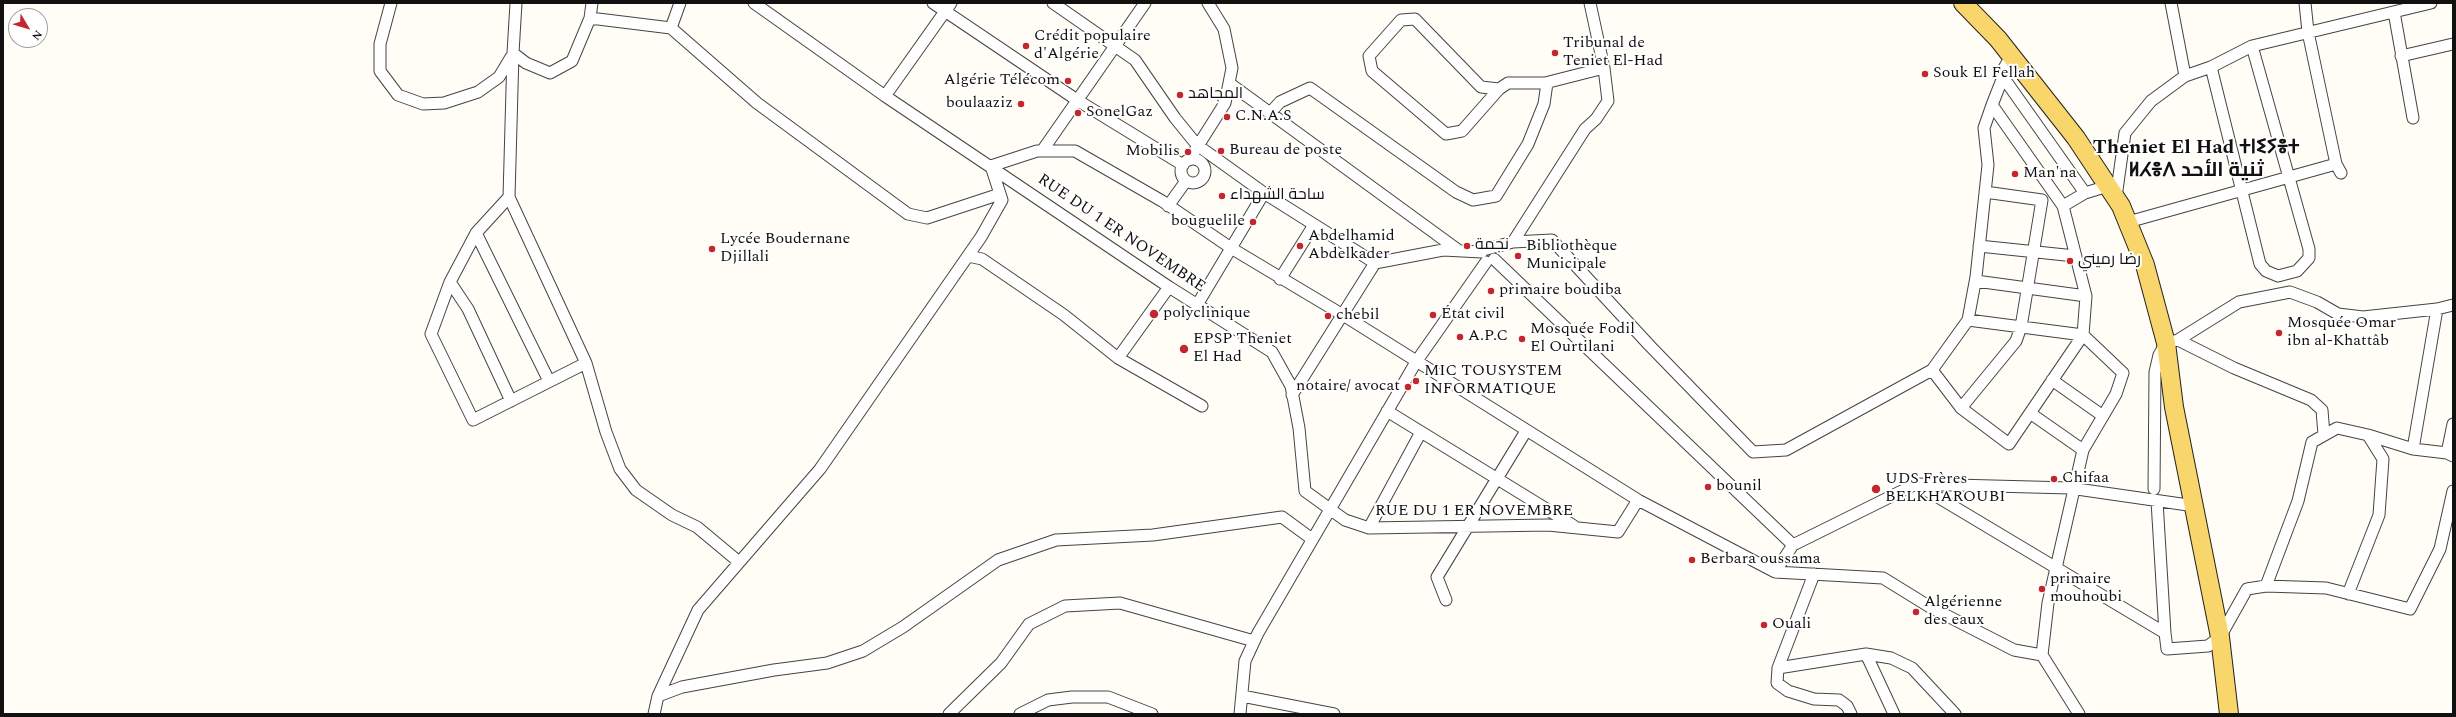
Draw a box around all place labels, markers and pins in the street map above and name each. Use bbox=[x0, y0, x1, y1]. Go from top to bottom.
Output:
place label: Crédit populaire d'Algérie bbox=[1034, 27, 1151, 65]
place label: Tribunal de Teniet El-Had bbox=[1563, 34, 1663, 72]
marker: Crédit populaire d'Algérie bbox=[1021, 41, 1031, 51]
marker: Tribunal de Teniet El-Had bbox=[1550, 48, 1560, 58]
place label: Souk El Fellah bbox=[1933, 64, 2035, 84]
marker: Souk El Fellah bbox=[1920, 69, 1930, 79]
place label: Algérie Télécom bbox=[944, 71, 1060, 91]
marker: Algérie Télécom bbox=[1063, 76, 1073, 86]
place label: المجاهد bbox=[1188, 85, 1243, 105]
marker: المجاهد bbox=[1175, 90, 1185, 100]
place label: boulaaziz bbox=[946, 94, 1013, 114]
marker: boulaaziz bbox=[1016, 99, 1026, 109]
place label: SonelGaz bbox=[1086, 103, 1153, 123]
place label: C.N.A.S bbox=[1235, 107, 1291, 127]
marker: SonelGaz bbox=[1073, 108, 1083, 118]
marker: C.N.A.S bbox=[1222, 112, 1232, 122]
place label: Bureau de poste bbox=[1229, 141, 1342, 161]
place label: Mobilis bbox=[1126, 142, 1180, 162]
marker: Bureau de poste bbox=[1216, 146, 1226, 156]
marker: Mobilis bbox=[1183, 147, 1193, 157]
place label: Man'na bbox=[2023, 164, 2077, 184]
marker: Man'na bbox=[2010, 169, 2020, 179]
place label: ساحة الشهداء bbox=[1230, 186, 1325, 206]
marker: ساحة الشهداء bbox=[1217, 191, 1227, 201]
place label: bouguelile bbox=[1171, 212, 1245, 232]
marker: bouguelile bbox=[1248, 217, 1258, 227]
place label: Abdelhamid Abdelkader bbox=[1308, 227, 1395, 265]
place label: Lycée Boudernane Djillali bbox=[720, 230, 850, 268]
place label: نجمة bbox=[1475, 236, 1509, 256]
place label: Bibliothèque Municipale bbox=[1526, 237, 1617, 275]
marker: Abdelhamid Abdelkader bbox=[1295, 241, 1305, 251]
marker: نجمة bbox=[1462, 241, 1472, 251]
marker: Lycée Boudernane Djillali bbox=[707, 244, 717, 254]
marker: Bibliothèque Municipale bbox=[1513, 251, 1523, 261]
place label: رضا رميني bbox=[2078, 251, 2141, 271]
marker: رضا رميني bbox=[2065, 256, 2075, 266]
place label: primaire boudiba bbox=[1499, 281, 1622, 301]
marker: primaire boudiba bbox=[1486, 286, 1496, 296]
place label: polyclinique bbox=[1163, 304, 1250, 324]
place label: État civil bbox=[1441, 305, 1505, 325]
place label: chebil bbox=[1336, 306, 1379, 326]
marker: polyclinique bbox=[1148, 308, 1160, 320]
marker: État civil bbox=[1428, 310, 1438, 320]
marker: chebil bbox=[1323, 311, 1333, 321]
place label: Mosquée Omar ibn al-Khattâb bbox=[2287, 314, 2396, 352]
place label: Mosquée Fodil El Ourtilani bbox=[1530, 320, 1635, 358]
place label: A.P.C bbox=[1468, 327, 1508, 347]
marker: Mosquée Omar ibn al-Khattâb bbox=[2274, 328, 2284, 338]
place label: EPSP Theniet El Had bbox=[1193, 330, 1292, 368]
marker: A.P.C bbox=[1455, 332, 1465, 342]
marker: Mosquée Fodil El Ourtilani bbox=[1517, 334, 1527, 344]
marker: EPSP Theniet El Had bbox=[1178, 343, 1190, 355]
place label: MIC TOUSYSTEM INFORMATIQUE bbox=[1424, 362, 1562, 400]
marker: MIC TOUSYSTEM INFORMATIQUE bbox=[1411, 376, 1421, 386]
place label: notaire/ avocat bbox=[1296, 377, 1400, 397]
marker: notaire/ avocat bbox=[1403, 382, 1413, 392]
place label: Chifaa bbox=[2062, 469, 2109, 489]
place label: UDS Frères BELKHAROUBI bbox=[1885, 470, 2005, 508]
marker: Chifaa bbox=[2049, 474, 2059, 484]
place label: bounil bbox=[1716, 477, 1762, 497]
marker: bounil bbox=[1703, 482, 1713, 492]
marker: UDS Frères BELKHAROUBI bbox=[1870, 483, 1882, 495]
place label: Berbara oussama bbox=[1700, 550, 1821, 570]
marker: Berbara oussama bbox=[1687, 555, 1697, 565]
place label: primaire mouhoubi bbox=[2050, 570, 2122, 608]
marker: primaire mouhoubi bbox=[2037, 584, 2047, 594]
place label: Algérienne des eaux bbox=[1924, 593, 2002, 631]
marker: Algérienne des eaux bbox=[1911, 607, 1921, 617]
place label: Ouali bbox=[1772, 615, 1811, 635]
marker: Ouali bbox=[1759, 620, 1769, 630]

